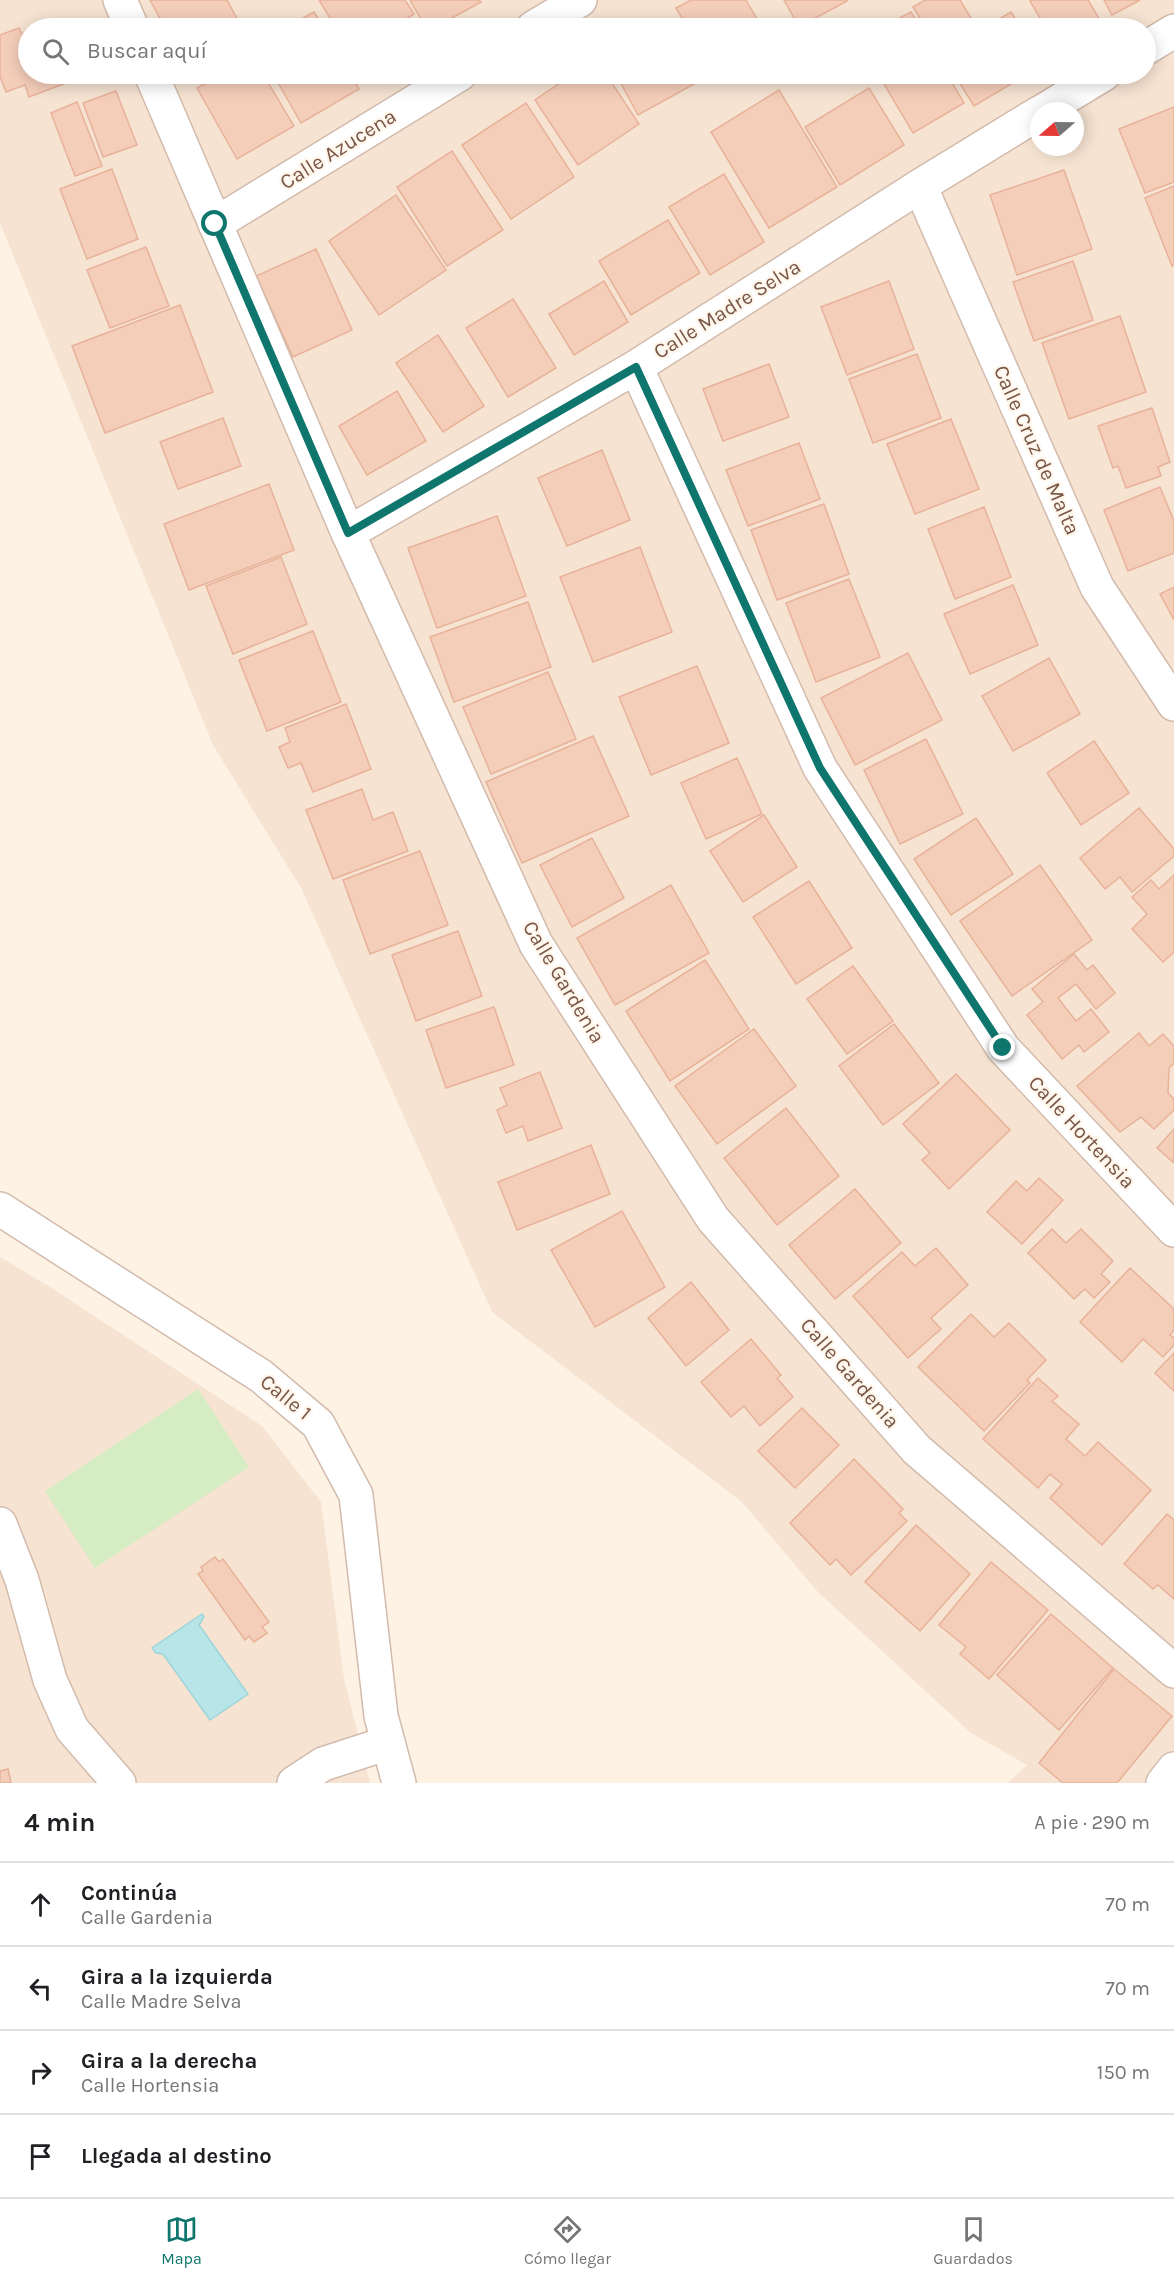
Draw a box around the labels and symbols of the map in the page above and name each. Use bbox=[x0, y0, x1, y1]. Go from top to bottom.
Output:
north arrow bbox=[1030, 102, 1084, 156]
street label: Calle Azucena bbox=[275, 104, 401, 194]
route start bbox=[201, 210, 227, 236]
street label: Calle Madre Selva bbox=[649, 254, 805, 364]
street label: Calle Cruz de Malta bbox=[989, 362, 1085, 538]
street label: Calle Gardenia bbox=[518, 917, 610, 1047]
route end bbox=[989, 1034, 1015, 1060]
street label: Calle Hortensia bbox=[1024, 1071, 1140, 1193]
street label: Calle Gardenia bbox=[796, 1313, 904, 1433]
street label: Calle 1 bbox=[256, 1369, 316, 1425]

